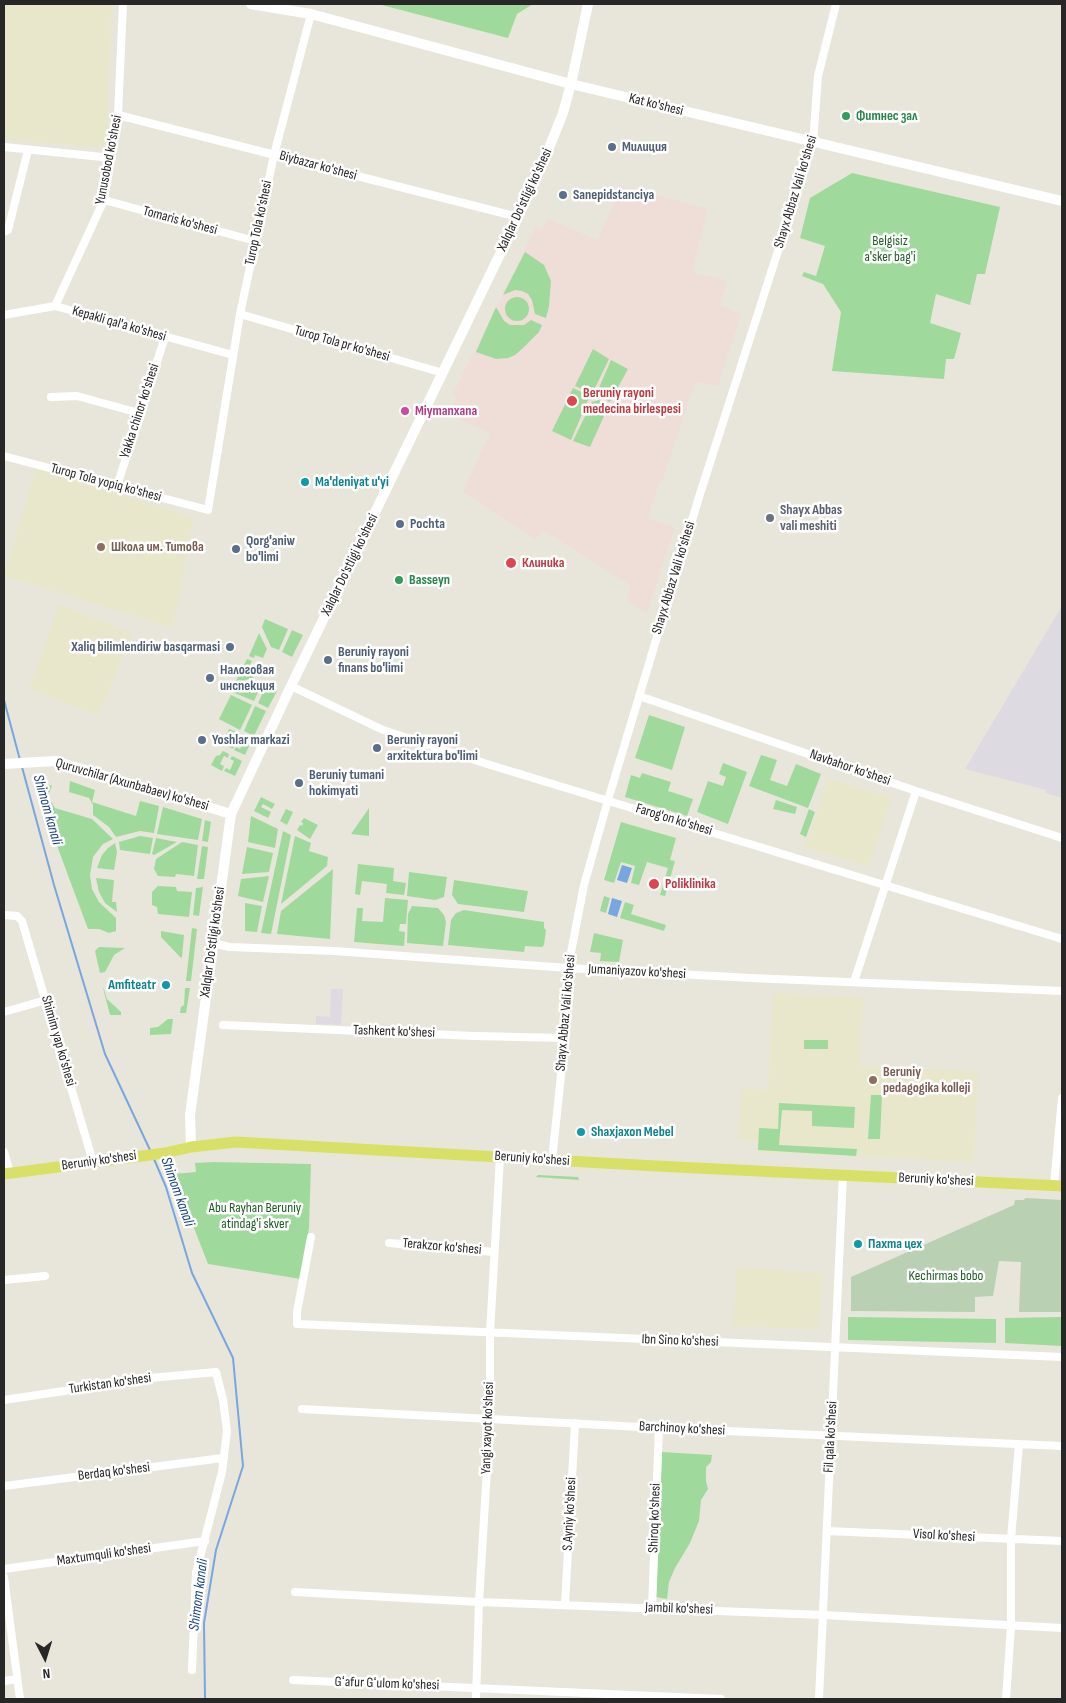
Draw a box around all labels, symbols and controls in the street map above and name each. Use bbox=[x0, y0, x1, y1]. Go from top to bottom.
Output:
street label: Kat ko'shesi bbox=[627, 90, 685, 120]
place label: Фитнес зал bbox=[856, 108, 918, 124]
marker: Фитнес зал bbox=[840, 110, 852, 122]
street label: Yunusobod ko'shesi bbox=[92, 114, 126, 206]
street label: Shayx Abbaz Vali ko'shesi bbox=[771, 134, 821, 250]
place label: Милиция bbox=[622, 139, 667, 155]
marker: Милиция bbox=[606, 141, 618, 153]
street label: Xalqlar Do'stligi ko'shesi bbox=[494, 146, 556, 254]
street label: Biybazar ko'shesi bbox=[277, 148, 359, 184]
street label: Turop Tola ko'shesi bbox=[242, 179, 276, 267]
place label: Sanepidstanciya bbox=[573, 187, 654, 203]
marker: Sanepidstanciya bbox=[557, 189, 569, 201]
street label: Tomaris ko'shesi bbox=[141, 203, 219, 239]
park label: Belgisiz a'sker bag'i bbox=[864, 233, 916, 266]
street label: Kepakli qal'a ko'shesi bbox=[70, 303, 168, 345]
street label: Turop Tola pr ko'shesi bbox=[292, 322, 392, 366]
street label: Yakka chinor ko'shesi bbox=[117, 362, 163, 460]
place label: Beruniy rayoni medecina birlespesi bbox=[583, 385, 681, 418]
marker: Beruniy rayoni medecina birlespesi bbox=[565, 394, 579, 408]
place label: Miymanxana bbox=[415, 403, 477, 419]
marker: Miymanxana bbox=[399, 405, 411, 417]
street label: Turop Tola yopiq ko'shesi bbox=[49, 460, 163, 506]
place label: Ma'deniyat u'yi bbox=[315, 474, 389, 490]
marker: Ma'deniyat u'yi bbox=[299, 476, 311, 488]
place label: Shayx Abbas vali meshiti bbox=[780, 502, 842, 534]
street label: Xalqlar Do'stligi ko'shesi bbox=[318, 511, 382, 619]
marker: Shayx Abbas vali meshiti bbox=[764, 512, 776, 524]
place label: Pochta bbox=[410, 516, 445, 532]
marker: Pochta bbox=[394, 518, 406, 530]
street label: Shayx Abbaz Vali ko'shesi bbox=[649, 520, 699, 636]
place label: Qorg'aniw bo'limi bbox=[246, 533, 295, 566]
place label: Школа им. Титова bbox=[111, 539, 204, 555]
marker: Школа им. Титова bbox=[95, 541, 107, 553]
marker: Qorg'aniw bo'limi bbox=[230, 543, 242, 555]
place label: Клиника bbox=[522, 555, 564, 571]
marker: Клиника bbox=[504, 556, 518, 570]
place label: Basseyn bbox=[409, 572, 450, 588]
marker: Basseyn bbox=[393, 574, 405, 586]
place label: Xaliq bilimlendiriw basqarmasi bbox=[71, 639, 220, 655]
marker: Xaliq bilimlendiriw basqarmasi bbox=[224, 641, 236, 653]
place label: Beruniy rayoni finans bo'limi bbox=[338, 644, 409, 676]
marker: Beruniy rayoni finans bo'limi bbox=[322, 654, 334, 666]
place label: Налоговая инспекция bbox=[220, 662, 275, 694]
marker: Налоговая инспекция bbox=[204, 672, 216, 684]
place label: Yoshlar markazi bbox=[212, 732, 290, 748]
place label: Beruniy rayoni arxitektura bo'limi bbox=[387, 732, 478, 764]
marker: Yoshlar markazi bbox=[196, 734, 208, 746]
marker: Beruniy rayoni arxitektura bo'limi bbox=[371, 742, 383, 754]
street label: Navbahor ko'shesi bbox=[807, 746, 893, 790]
street label: Quruvchilar (Axunbabaev) ko'shesi bbox=[53, 755, 211, 815]
place label: Beruniy tumani hokimyati bbox=[309, 767, 384, 800]
water label: Shimom kanali bbox=[28, 773, 66, 847]
marker: Beruniy tumani hokimyati bbox=[293, 777, 305, 789]
street label: Farog'on ko'shesi bbox=[634, 800, 714, 840]
place label: Poliklinika bbox=[665, 876, 716, 892]
marker: Poliklinika bbox=[647, 877, 661, 891]
street label: Xalqlar Do'stligi ko'shesi bbox=[197, 886, 229, 998]
street label: Shayx Abbaz Vali ko'shesi bbox=[553, 954, 579, 1072]
street label: Jumaniyazov ko'shesi bbox=[588, 961, 686, 983]
place label: Amfiteatr bbox=[108, 977, 156, 993]
marker: Amfiteatr bbox=[160, 979, 172, 991]
street label: Shimim yap ko'shesi bbox=[37, 994, 79, 1088]
street label: Tashkent ko'shesi bbox=[353, 1022, 435, 1042]
place label: Beruniy pedagogika kolleji bbox=[883, 1064, 970, 1096]
marker: Beruniy pedagogika kolleji bbox=[867, 1074, 879, 1086]
place label: Shaxjaxon Mebel bbox=[591, 1124, 674, 1140]
marker: Shaxjaxon Mebel bbox=[575, 1126, 587, 1138]
street label: Beruniy ko'shesi bbox=[61, 1147, 137, 1175]
street label: Beruniy ko'shesi bbox=[494, 1148, 570, 1170]
water label: Shimom kanali bbox=[156, 1155, 198, 1229]
street label: Beruniy ko'shesi bbox=[898, 1170, 974, 1190]
park label: Abu Rayhan Beruniy atindag'i skver bbox=[209, 1200, 301, 1232]
street label: Terakzor ko'shesi bbox=[402, 1235, 482, 1259]
place label: Пахта цех bbox=[868, 1236, 922, 1252]
marker: Пахта цех bbox=[852, 1238, 864, 1250]
park label: Kechirmas bobo bbox=[909, 1268, 983, 1284]
street label: Ibn Sino ko'shesi bbox=[641, 1331, 719, 1351]
street label: Turkistan ko'shesi bbox=[68, 1370, 152, 1398]
street label: Yangi xayot ko'shesi bbox=[478, 1382, 498, 1474]
street label: Fil qala ko'shesi bbox=[821, 1401, 841, 1473]
street label: Barchinoy ko'shesi bbox=[638, 1418, 726, 1440]
street label: Berdaq ko'shesi bbox=[77, 1459, 151, 1485]
street label: S.Ayniy ko'shesi bbox=[560, 1477, 580, 1551]
street label: Shiroq ko'shesi bbox=[645, 1483, 665, 1553]
street label: Visol ko'shesi bbox=[913, 1526, 975, 1546]
street label: Maxtumquli ko'shesi bbox=[56, 1540, 152, 1570]
water label: Shimom kanali bbox=[186, 1558, 212, 1632]
street label: Jambil ko'shesi bbox=[645, 1599, 713, 1619]
north arrow bbox=[20, 1633, 70, 1683]
text: N bbox=[42, 1665, 51, 1682]
street label: Gʻafur Gʻulom ko'shesi bbox=[334, 1674, 440, 1694]

